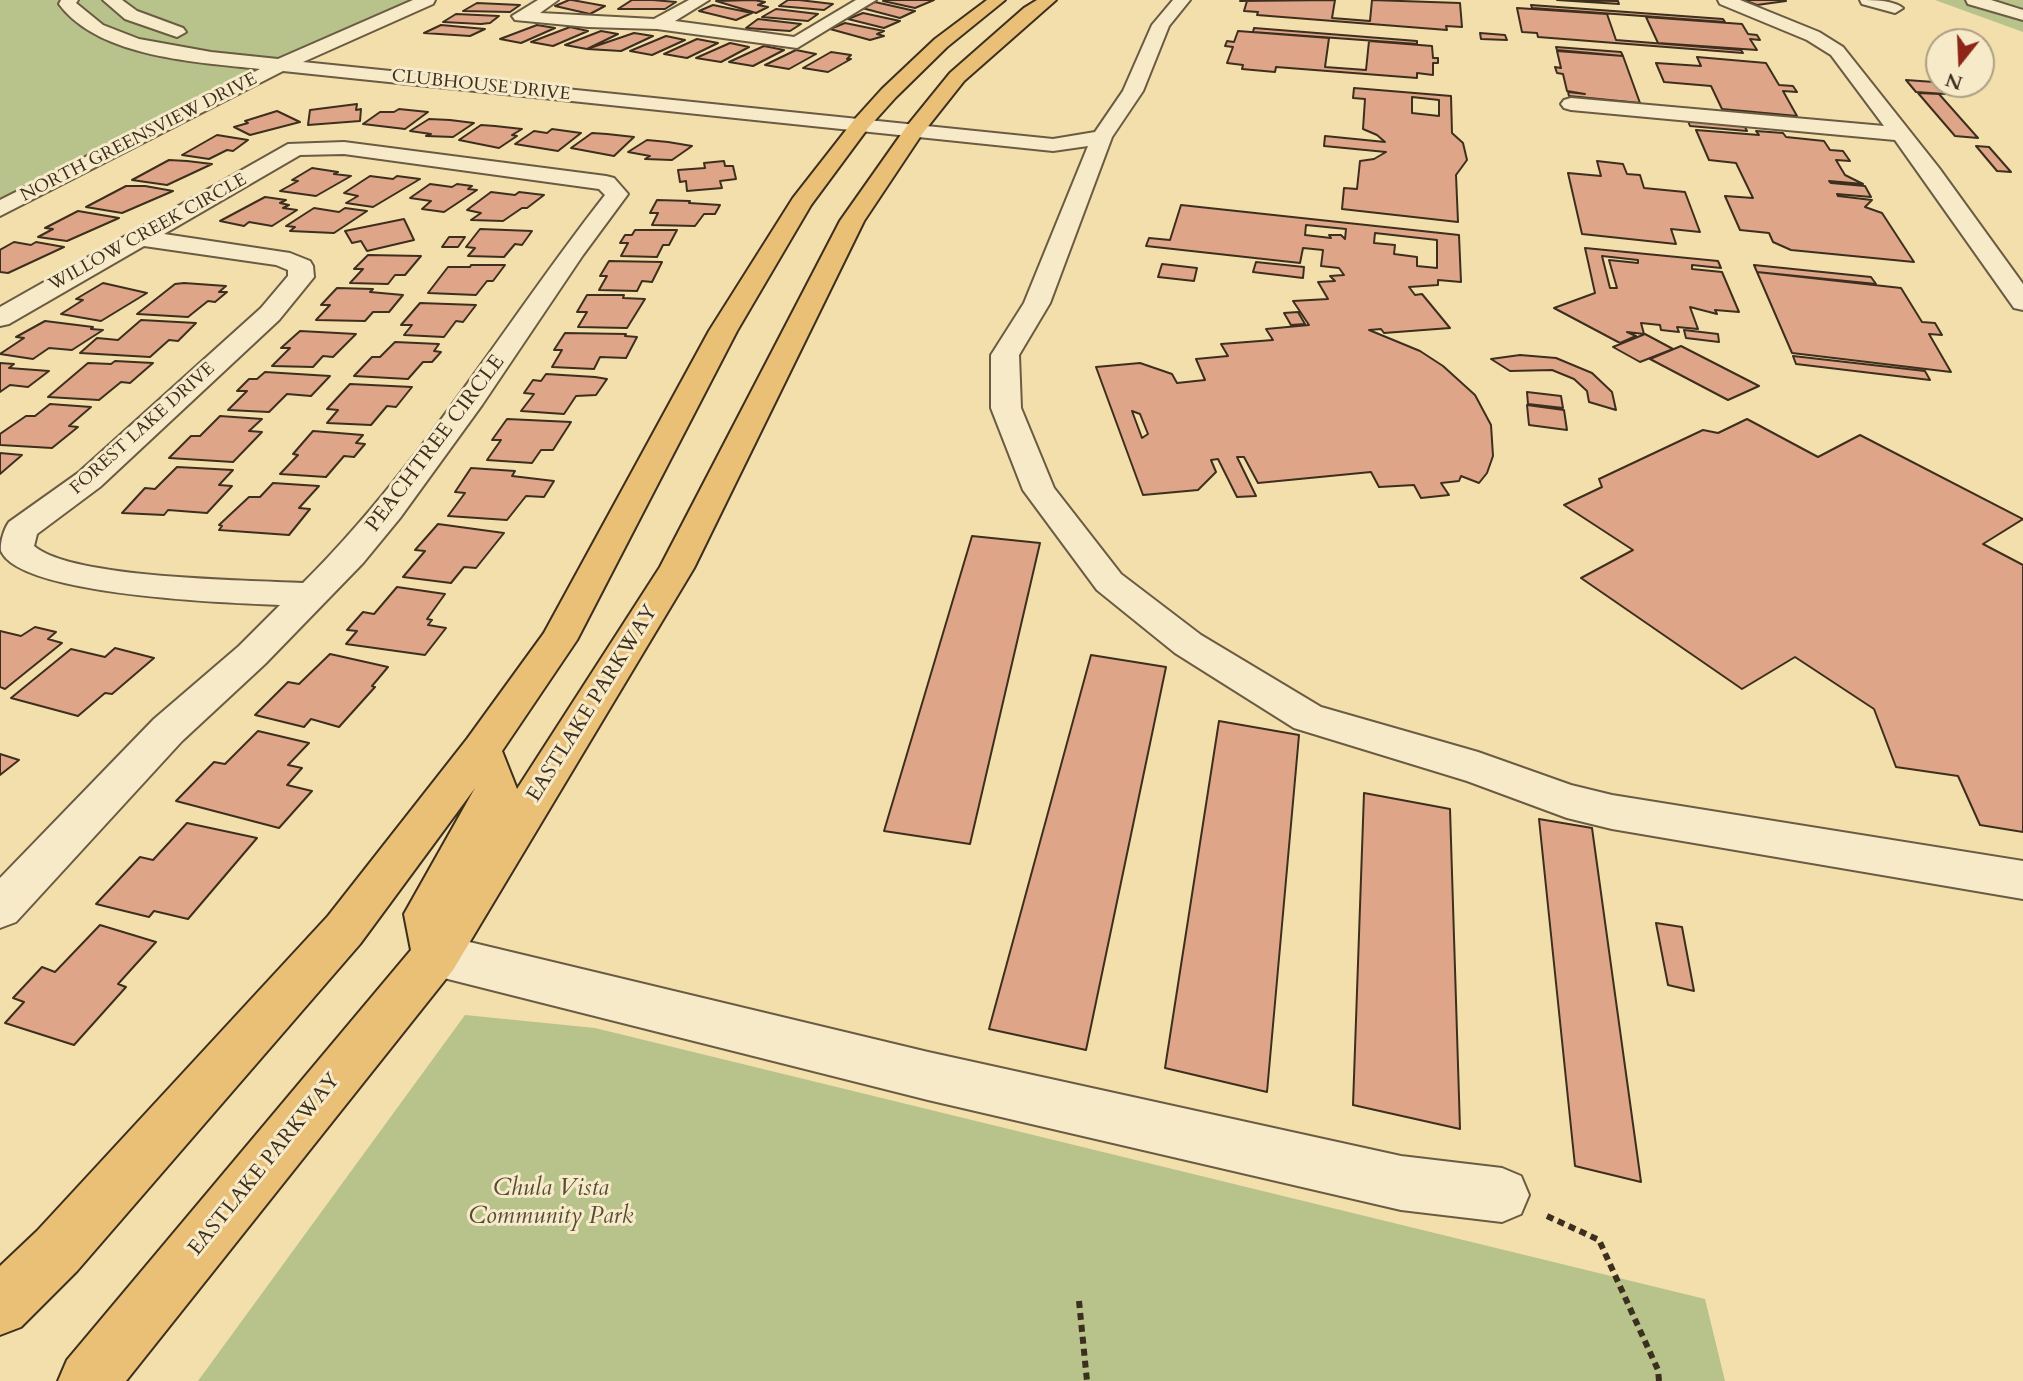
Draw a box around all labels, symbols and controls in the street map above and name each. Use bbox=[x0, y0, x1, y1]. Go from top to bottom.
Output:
north arrow bbox=[1925, 28, 1995, 98]
street label: CLUBHOUSE DRIVE bbox=[391, 66, 571, 106]
text: N bbox=[1942, 66, 1966, 96]
street label: NORTH GREENSVIEW DRIVE bbox=[17, 69, 261, 207]
street label: WILLOW CREEK CIRCLE bbox=[45, 170, 251, 296]
street label: PEACHTREE CIRCLE bbox=[361, 351, 511, 537]
street label: FOREST LAKE DRIVE bbox=[66, 358, 220, 500]
street label: EASTLAKE PARKWAY bbox=[522, 601, 664, 807]
street label: EASTLAKE PARKWAY bbox=[184, 1069, 346, 1261]
park label: Chula Vista Community Park bbox=[469, 1175, 633, 1231]

